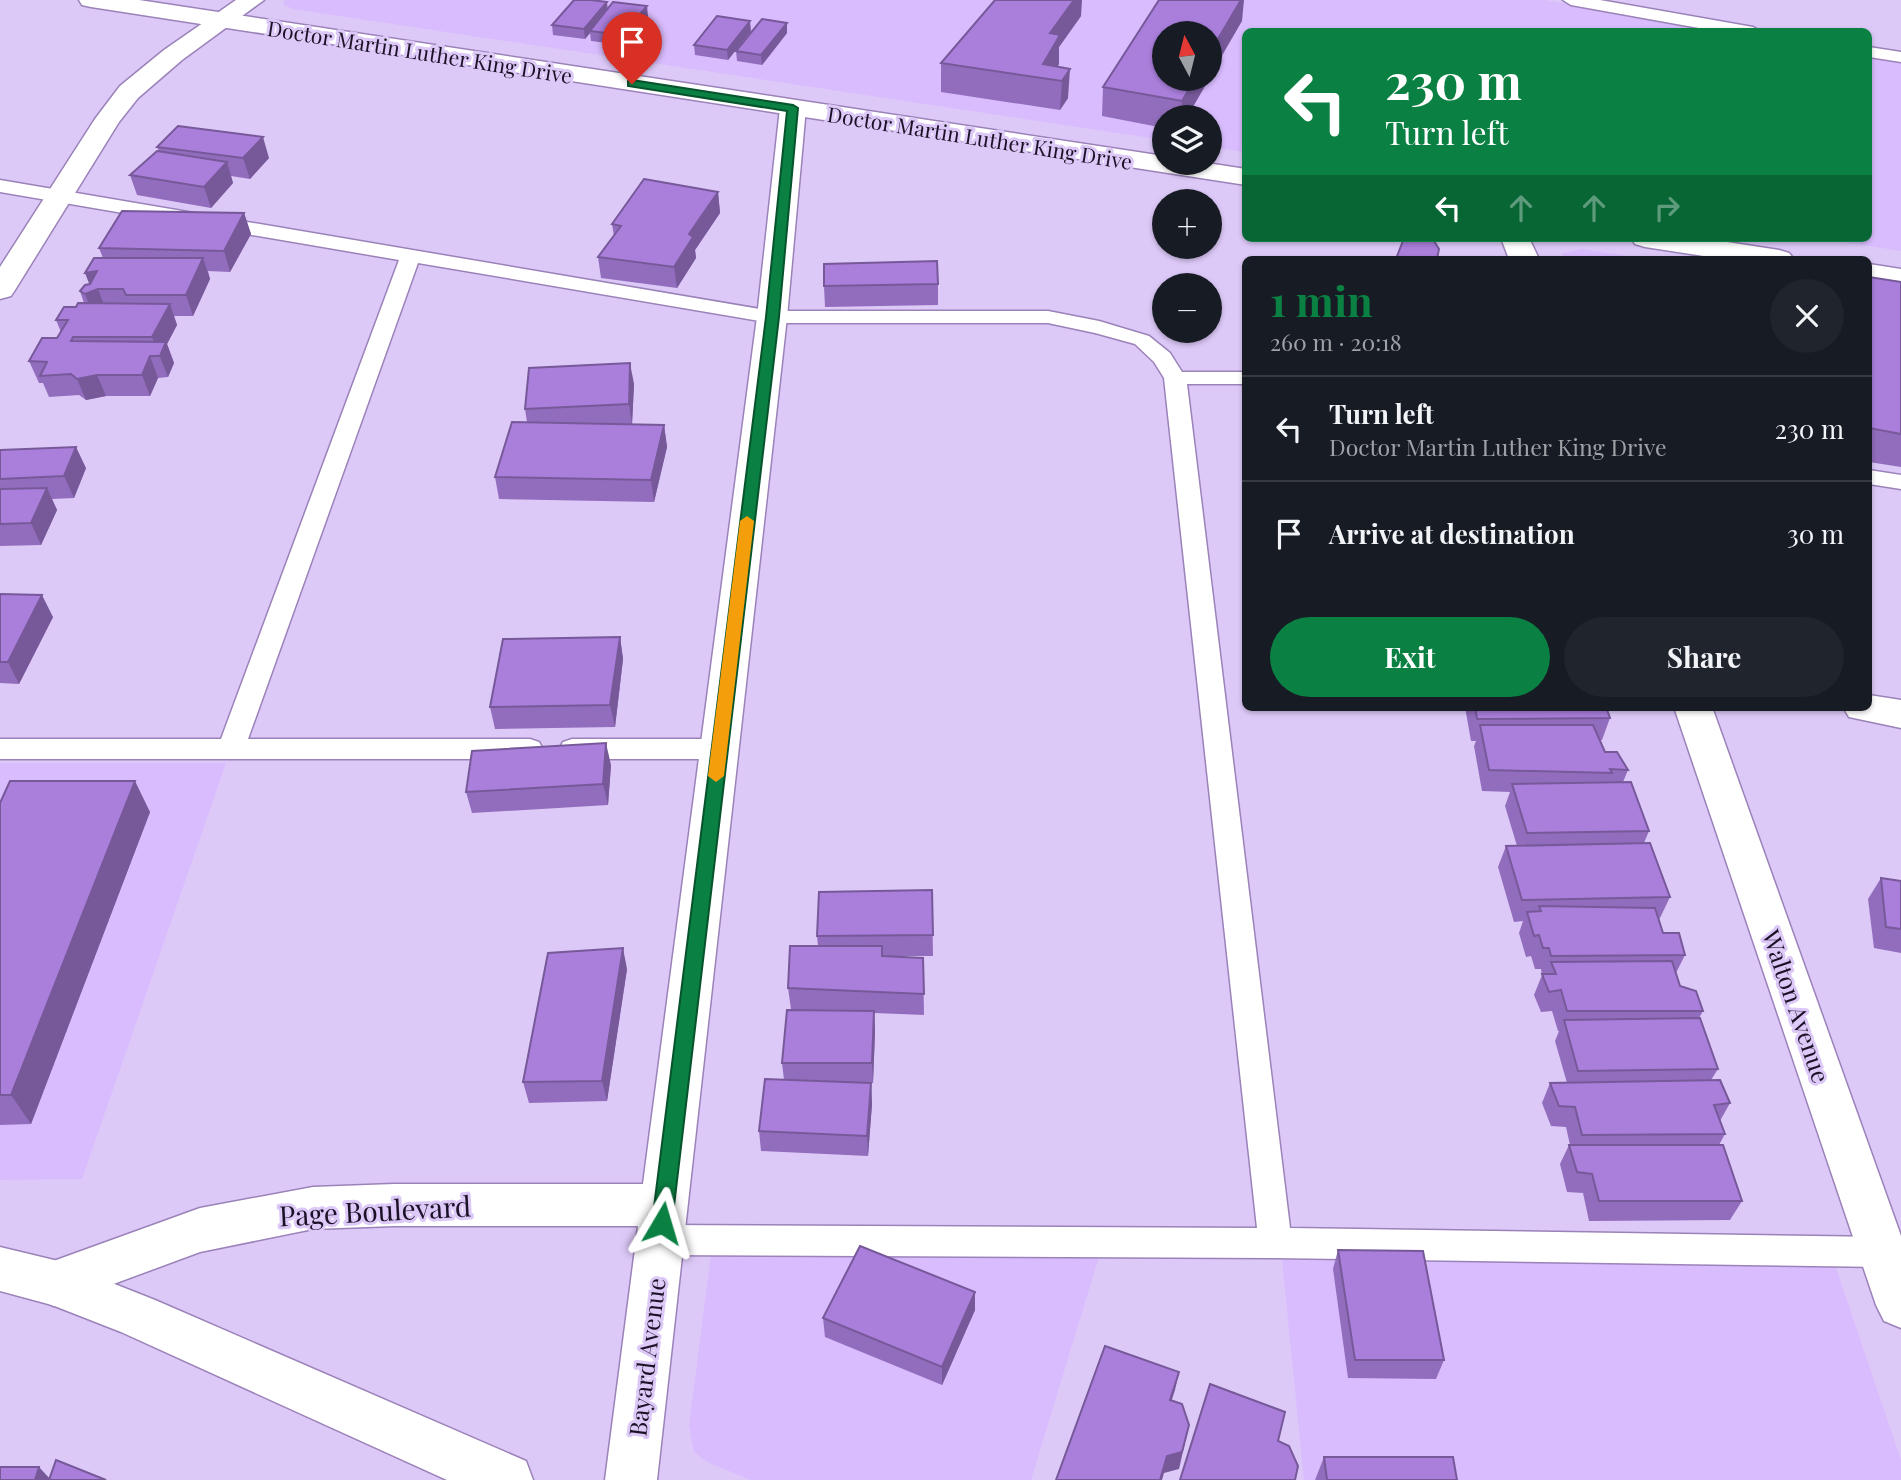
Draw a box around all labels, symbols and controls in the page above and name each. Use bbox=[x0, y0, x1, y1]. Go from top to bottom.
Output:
pin bbox=[602, 12.0, 662, 84]
street label: Doctor Martin Luther King Drive bbox=[266, 13, 574, 89]
north arrow bbox=[1152, 21, 1222, 91]
map controls bbox=[1152, 21, 1222, 343]
icon: arrive bbox=[613, 23, 651, 61]
text: 230 m bbox=[1385, 47, 1522, 112]
icon: left bbox=[1270, 56, 1361, 147]
street label: Doctor Martin Luther King Drive bbox=[826, 99, 1134, 175]
button: layers bbox=[1152, 105, 1222, 175]
text: Turn left bbox=[1385, 110, 1509, 153]
button: + bbox=[1152, 189, 1222, 259]
icon: left bbox=[1429, 189, 1467, 227]
icon: ahead bbox=[1502, 189, 1540, 227]
icon: ahead bbox=[1575, 189, 1613, 227]
icon: right bbox=[1648, 189, 1686, 227]
text: 1 min bbox=[1270, 272, 1373, 328]
button: − bbox=[1152, 273, 1222, 343]
button: close bbox=[1770, 279, 1844, 353]
text: 260 m · 20:18 bbox=[1270, 326, 1402, 357]
text: Turn left bbox=[1329, 396, 1434, 431]
icon: left bbox=[1270, 410, 1308, 448]
text: 230 m bbox=[1775, 411, 1844, 446]
text: Doctor Martin Luther King Drive bbox=[1329, 431, 1667, 462]
icon: arrive bbox=[1270, 515, 1308, 553]
text: Arrive at destination bbox=[1329, 516, 1575, 551]
text: 30 m bbox=[1787, 516, 1844, 551]
button: Exit bbox=[1270, 617, 1550, 697]
button: Share bbox=[1564, 617, 1844, 697]
street label: Walton Avenue bbox=[1756, 924, 1838, 1087]
street label: Page Boulevard bbox=[278, 1186, 472, 1234]
position arrow bbox=[625, 1186, 699, 1260]
street label: Bayard Avenue bbox=[620, 1276, 672, 1438]

